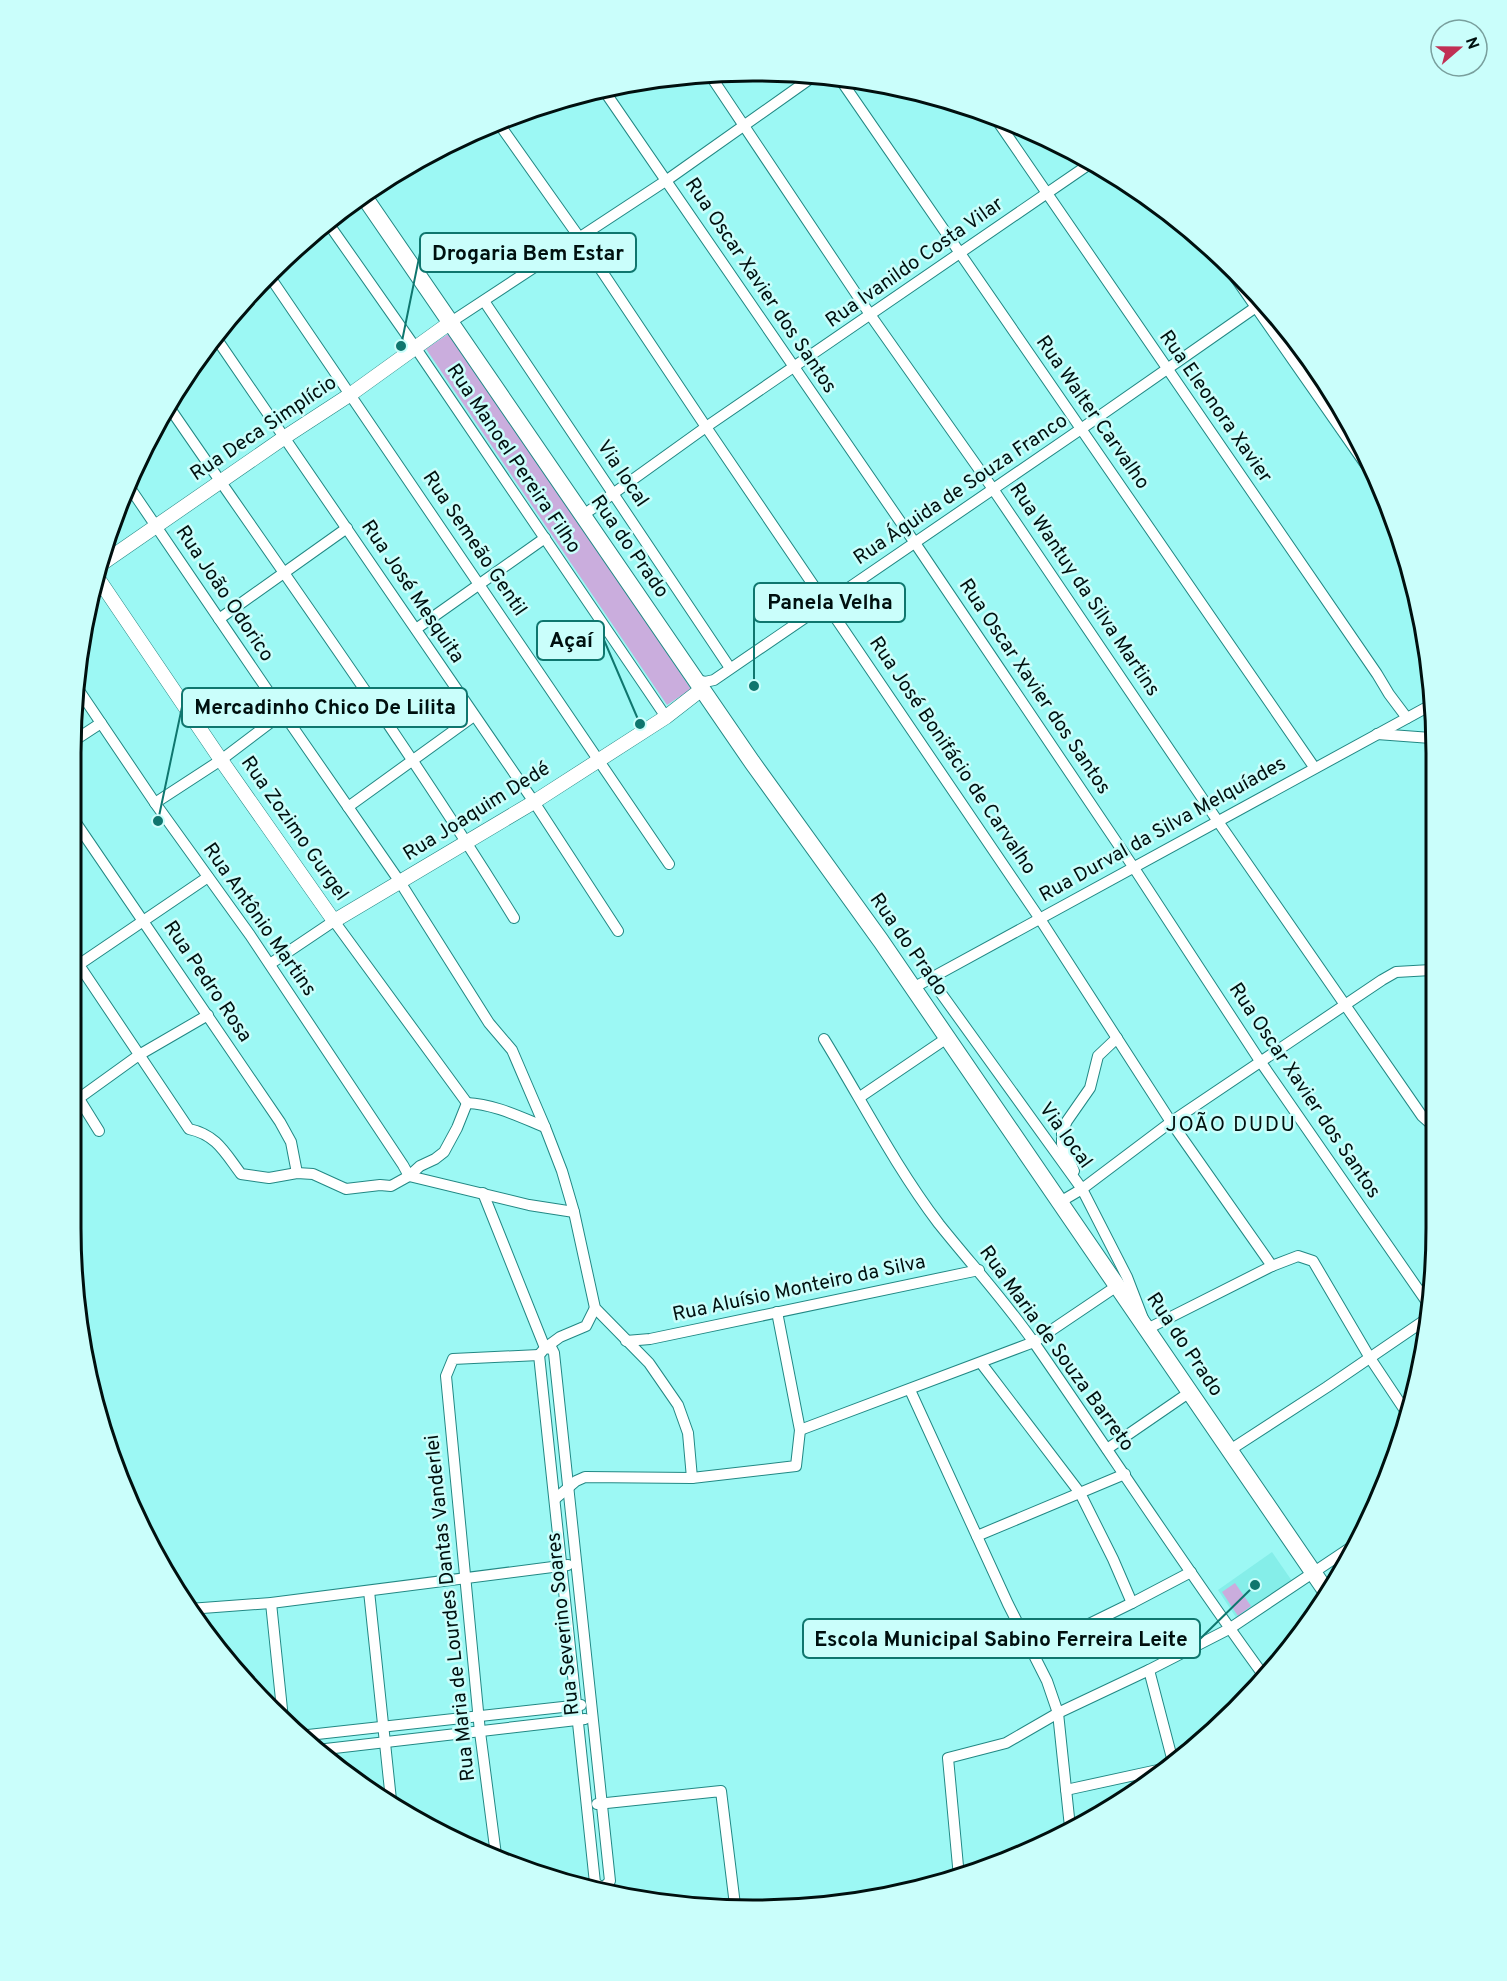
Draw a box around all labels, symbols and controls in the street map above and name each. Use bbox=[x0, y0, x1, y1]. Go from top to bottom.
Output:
north arrow bbox=[1429, 18, 1489, 78]
text: N bbox=[1460, 35, 1483, 52]
street label: Rua Oscar Xavier dos Santos bbox=[678, 173, 842, 399]
street label: Rua Ivanildo Costa Vilar bbox=[821, 192, 1009, 334]
callout: Drogaria Bem Estar bbox=[420, 233, 636, 272]
text: Drogaria Bem Estar bbox=[432, 241, 624, 268]
street label: Rua Eleonora Xavier bbox=[1153, 326, 1278, 489]
street label: Rua Walter Carvalho bbox=[1029, 331, 1155, 495]
street label: Rua Manoel Pereira Filho bbox=[440, 359, 586, 559]
street label: Rua Deca Simplício bbox=[186, 370, 342, 488]
street label: Rua Águida de Souza Franco bbox=[848, 407, 1073, 572]
street label: Via local bbox=[590, 435, 654, 513]
street label: Rua Semeão Gentil bbox=[416, 466, 532, 622]
street label: Rua Wantuy da Silva Martins bbox=[1003, 478, 1165, 702]
street label: Rua do Prado bbox=[584, 490, 674, 604]
street label: Rua José Mesquita bbox=[354, 515, 470, 669]
street label: Rua João Odorico bbox=[169, 521, 279, 667]
street label: Rua Oscar Xavier dos Santos bbox=[952, 574, 1116, 800]
callout: Panela Velha bbox=[754, 583, 905, 622]
text: Panela Velha bbox=[767, 590, 893, 617]
callout: Açaí bbox=[537, 621, 604, 660]
text: Açaí bbox=[549, 628, 595, 655]
street label: Rua José Bonifácio de Carvalho bbox=[862, 632, 1042, 880]
callout: Mercadinho Chico De Lilita bbox=[182, 688, 467, 727]
text: Mercadinho Chico De Lilita bbox=[194, 695, 456, 722]
street label: Rua Zozimo Gurgel bbox=[234, 751, 354, 907]
street label: Rua Durval da Silva Melquíades bbox=[1035, 751, 1291, 909]
street label: Rua Joaquim Dedé bbox=[399, 756, 555, 868]
street label: Rua Antônio Martins bbox=[196, 838, 322, 1002]
street label: Rua do Prado bbox=[863, 888, 953, 1002]
street label: Rua Pedro Rosa bbox=[157, 916, 257, 1048]
street label: Rua Oscar Xavier dos Santos bbox=[1222, 978, 1386, 1204]
street label: Via local bbox=[1032, 1098, 1098, 1174]
district label: JOÃO DUDU bbox=[1165, 1112, 1297, 1139]
street label: Rua Maria de Souza Barreto bbox=[973, 1241, 1139, 1457]
street label: Rua Aluísio Monteiro da Silva bbox=[670, 1249, 928, 1329]
street label: Rua do Prado bbox=[1140, 1288, 1228, 1402]
street label: Rua Maria de Lourdes Dantas Vanderlei bbox=[420, 1433, 482, 1783]
street label: Rua Severino Soares bbox=[541, 1531, 587, 1717]
callout: Escola Municipal Sabino Ferreira Leite bbox=[803, 1619, 1200, 1658]
text: Escola Municipal Sabino Ferreira Leite bbox=[814, 1627, 1188, 1654]

